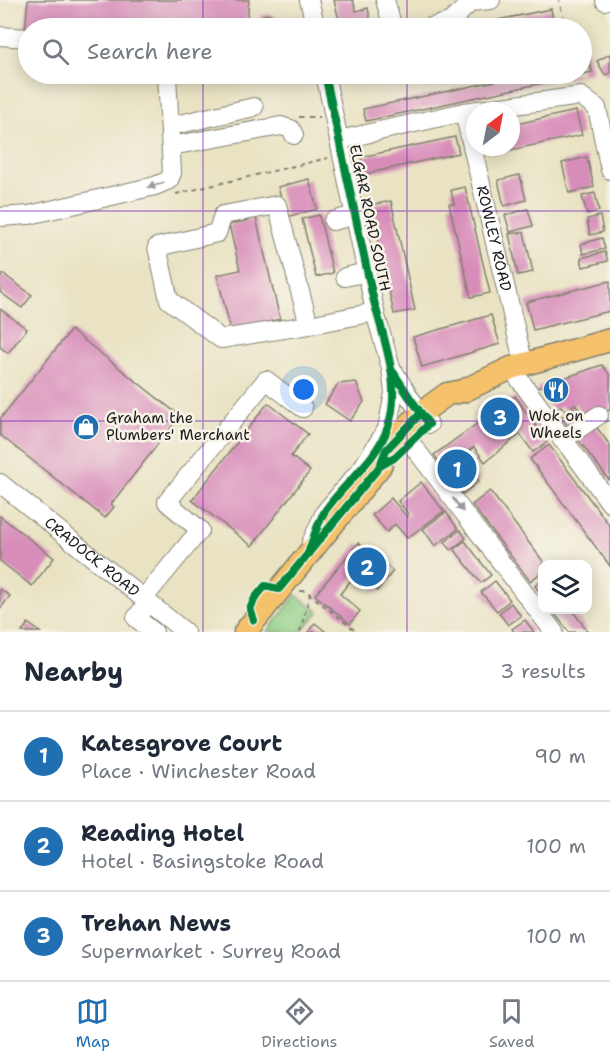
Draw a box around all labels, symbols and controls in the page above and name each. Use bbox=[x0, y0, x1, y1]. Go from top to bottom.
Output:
search box bbox=[18, 18, 592, 84]
icon: search bbox=[39, 35, 72, 68]
text: Search here bbox=[87, 37, 213, 66]
north arrow bbox=[466, 102, 520, 156]
street label: ELGAR ROAD SOUTH bbox=[345, 143, 395, 293]
one-way arrow bbox=[147, 181, 165, 190]
street label: ROWLEY ROAD bbox=[472, 184, 516, 293]
your location bbox=[289, 375, 318, 404]
restaurant icon: Wok on Wheels bbox=[541, 375, 571, 405]
pin: 3 bbox=[480, 394, 520, 440]
place label: Wok on Wheels bbox=[529, 406, 583, 443]
place label: Graham the Plumbers' Merchant bbox=[106, 408, 250, 445]
shop icon: Graham the Plumbers' Merchant bbox=[71, 412, 101, 442]
pin: 1 bbox=[438, 446, 476, 492]
one-way arrow bbox=[452, 497, 465, 513]
street label: CRADOCK ROAD bbox=[40, 513, 144, 601]
pin: 2 bbox=[348, 544, 386, 590]
map controls bbox=[538, 560, 592, 614]
button: layers bbox=[538, 560, 592, 614]
text: Nearby bbox=[24, 654, 123, 689]
text: 3 results bbox=[500, 658, 586, 684]
text: Katesgrove Court bbox=[81, 729, 282, 758]
text: 1 bbox=[39, 743, 48, 769]
text: 90 m bbox=[534, 743, 586, 769]
text: Place · Winchester Road bbox=[81, 758, 316, 784]
text: Reading Hotel bbox=[81, 819, 244, 848]
text: 2 bbox=[37, 833, 51, 859]
text: 100 m bbox=[526, 833, 586, 859]
text: Hotel · Basingstoke Road bbox=[81, 848, 324, 874]
text: Trehan News bbox=[81, 909, 231, 938]
text: 3 bbox=[37, 923, 51, 949]
text: 100 m bbox=[526, 923, 586, 949]
text: Supermarket · Surrey Road bbox=[81, 938, 341, 964]
tab: Map bbox=[76, 995, 110, 1052]
tab: Directions bbox=[261, 995, 338, 1052]
tab: Saved bbox=[489, 995, 534, 1052]

